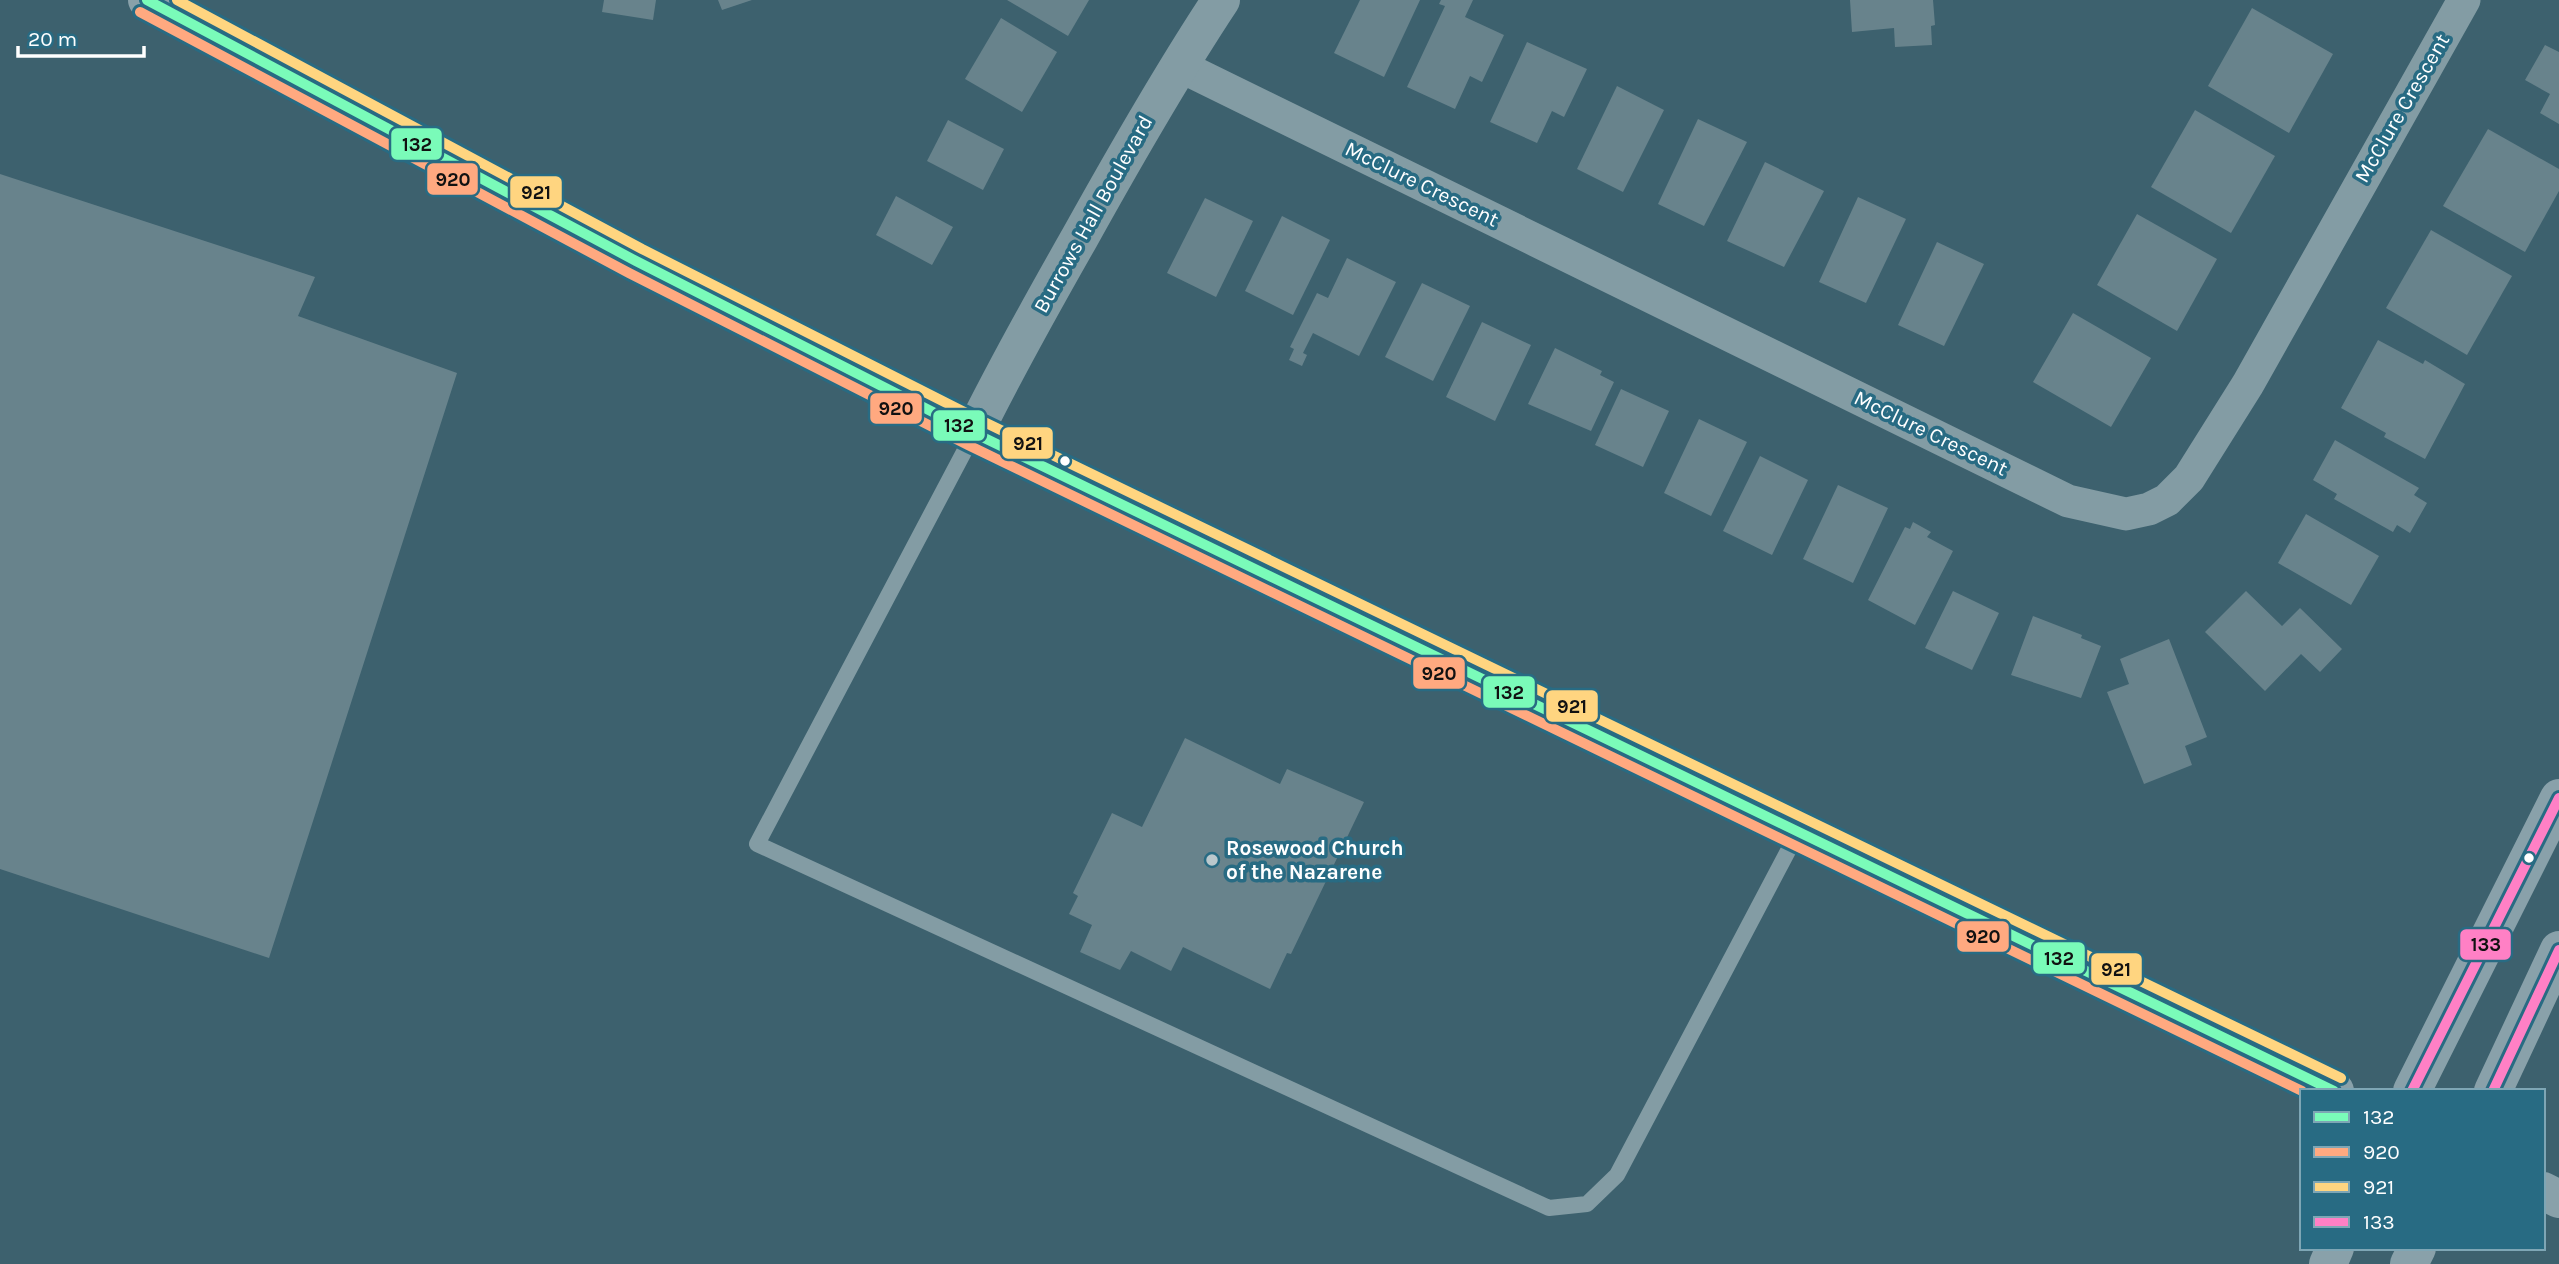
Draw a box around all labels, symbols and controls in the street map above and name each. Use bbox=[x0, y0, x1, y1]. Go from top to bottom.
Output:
scale bar bbox=[18, 14, 144, 58]
text: 20 m bbox=[28, 27, 77, 51]
street label: McClure Crescent bbox=[2350, 29, 2454, 187]
street label: Burrows Hall Boulevard bbox=[1029, 111, 1157, 317]
line badge: 132 bbox=[390, 127, 443, 161]
text: 132 bbox=[402, 134, 432, 156]
street label: McClure Crescent bbox=[1341, 136, 1503, 232]
line badge: 920 bbox=[426, 162, 479, 196]
text: 920 bbox=[435, 169, 471, 191]
line badge: 921 bbox=[509, 175, 563, 209]
text: 921 bbox=[521, 182, 551, 204]
street label: McClure Crescent bbox=[1850, 385, 2012, 481]
line badge: 920 bbox=[869, 392, 923, 425]
text: 920 bbox=[878, 398, 914, 420]
line badge: 132 bbox=[932, 409, 986, 442]
text: 132 bbox=[944, 415, 974, 437]
line badge: 921 bbox=[1001, 426, 1054, 460]
text: 921 bbox=[1013, 433, 1043, 455]
unlabelled marker bbox=[1058, 454, 1072, 468]
line badge: 920 bbox=[1412, 656, 1466, 690]
text: 920 bbox=[1421, 663, 1457, 685]
line badge: 132 bbox=[1482, 675, 1536, 709]
text: 132 bbox=[1494, 682, 1524, 704]
line badge: 921 bbox=[1545, 689, 1599, 723]
text: 921 bbox=[1557, 696, 1587, 718]
place label: Rosewood Church of the Nazarene bbox=[1226, 836, 1404, 884]
unlabelled marker bbox=[2522, 851, 2536, 865]
marker: Rosewood Church of the Nazarene bbox=[1204, 852, 1220, 868]
line badge: 920 bbox=[1956, 920, 2010, 953]
text: 920 bbox=[1965, 926, 2001, 948]
line badge: 133 bbox=[2459, 928, 2512, 961]
text: 133 bbox=[2471, 934, 2501, 956]
line badge: 132 bbox=[2032, 941, 2086, 975]
text: 132 bbox=[2044, 948, 2074, 970]
line badge: 921 bbox=[2090, 952, 2143, 986]
text: 921 bbox=[2101, 959, 2131, 981]
legend bbox=[2300, 1089, 2545, 1250]
text: 132 bbox=[2363, 1105, 2395, 1129]
text: 920 bbox=[2363, 1140, 2400, 1164]
text: 921 bbox=[2363, 1175, 2394, 1199]
text: 133 bbox=[2363, 1210, 2395, 1234]

